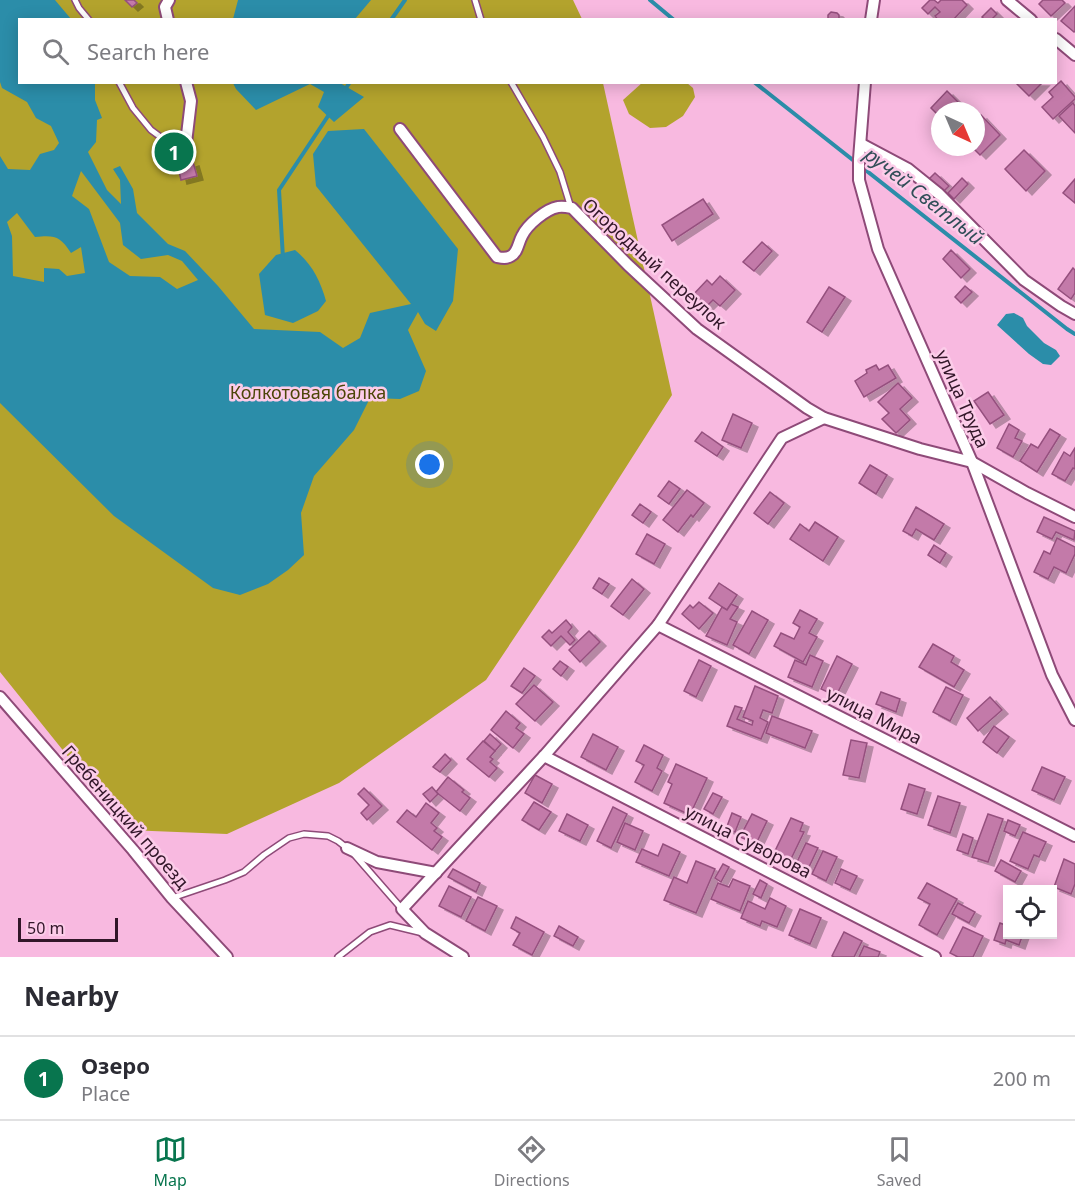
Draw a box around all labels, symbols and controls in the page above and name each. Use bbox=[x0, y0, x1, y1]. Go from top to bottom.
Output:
search box bbox=[18, 18, 1057, 84]
icon: search bbox=[39, 35, 72, 68]
text: Search here bbox=[87, 36, 209, 66]
north arrow bbox=[931, 102, 985, 156]
pin: 1 bbox=[154, 130, 194, 174]
water label: ручей Светлый bbox=[858, 140, 989, 251]
street label: Огородный переулок bbox=[578, 192, 732, 334]
street label: улица Труда bbox=[931, 346, 995, 451]
park label: Колкотовая балка bbox=[230, 380, 386, 404]
your location bbox=[415, 450, 444, 479]
street label: улица Мира bbox=[823, 681, 926, 749]
street label: Гребеницкий проезд bbox=[57, 740, 195, 893]
street label: улица Суворова bbox=[681, 799, 816, 883]
map controls bbox=[1003, 885, 1057, 939]
button: locate bbox=[1003, 885, 1057, 939]
scale bar bbox=[18, 915, 118, 942]
text: 50 m bbox=[27, 917, 64, 939]
text: Nearby bbox=[24, 978, 119, 1014]
text: Озеро bbox=[81, 1050, 150, 1080]
text: 1 bbox=[38, 1065, 49, 1092]
text: 200 m bbox=[993, 1065, 1051, 1092]
text: Place bbox=[81, 1080, 130, 1107]
tab: Map bbox=[153, 1133, 187, 1191]
tab: Directions bbox=[494, 1133, 570, 1191]
tab: Saved bbox=[877, 1133, 921, 1191]

